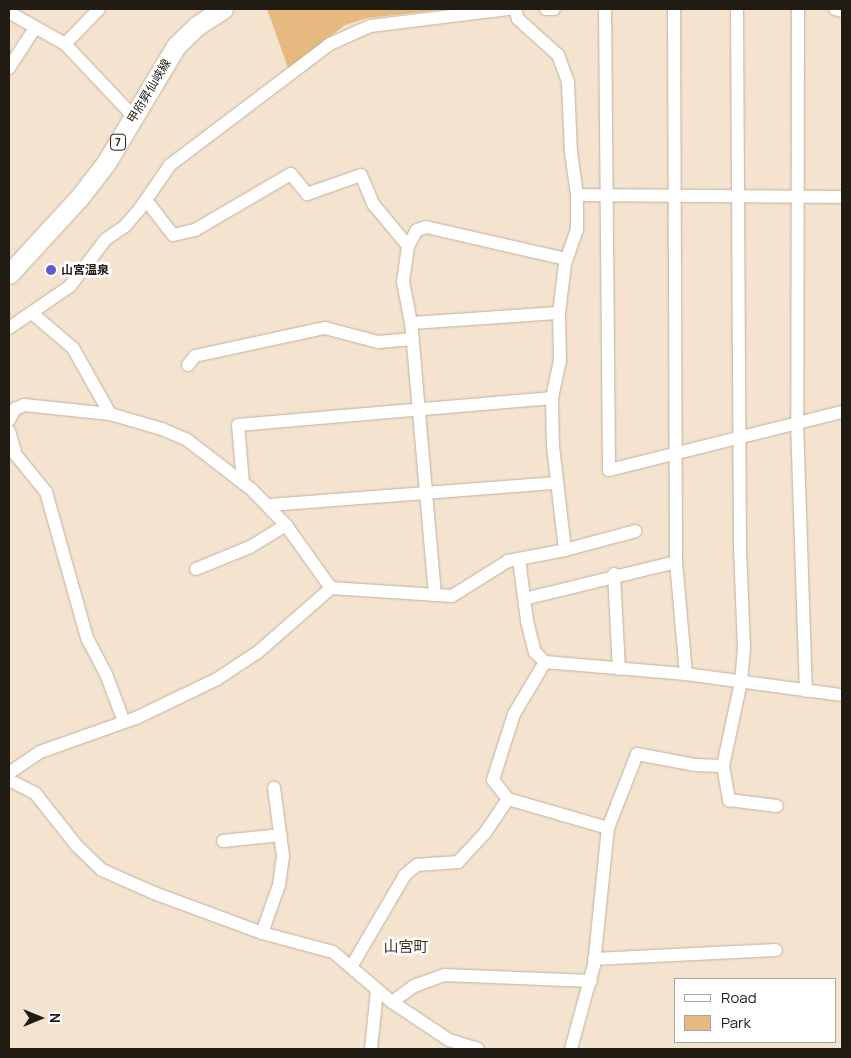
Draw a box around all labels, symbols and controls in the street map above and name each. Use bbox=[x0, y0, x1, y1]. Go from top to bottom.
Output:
street label: 甲府昇仙峡線 bbox=[124, 56, 174, 126]
road number: 7 bbox=[109, 134, 127, 150]
place label: 山宮温泉 bbox=[61, 263, 109, 277]
marker: 山宮温泉 bbox=[45, 264, 57, 276]
district label: 山宮町 bbox=[384, 938, 428, 956]
legend bbox=[674, 978, 836, 1043]
text: Road bbox=[721, 987, 757, 1008]
north arrow bbox=[15, 993, 65, 1043]
text: Park bbox=[721, 1012, 751, 1033]
text: N bbox=[46, 1013, 65, 1023]

